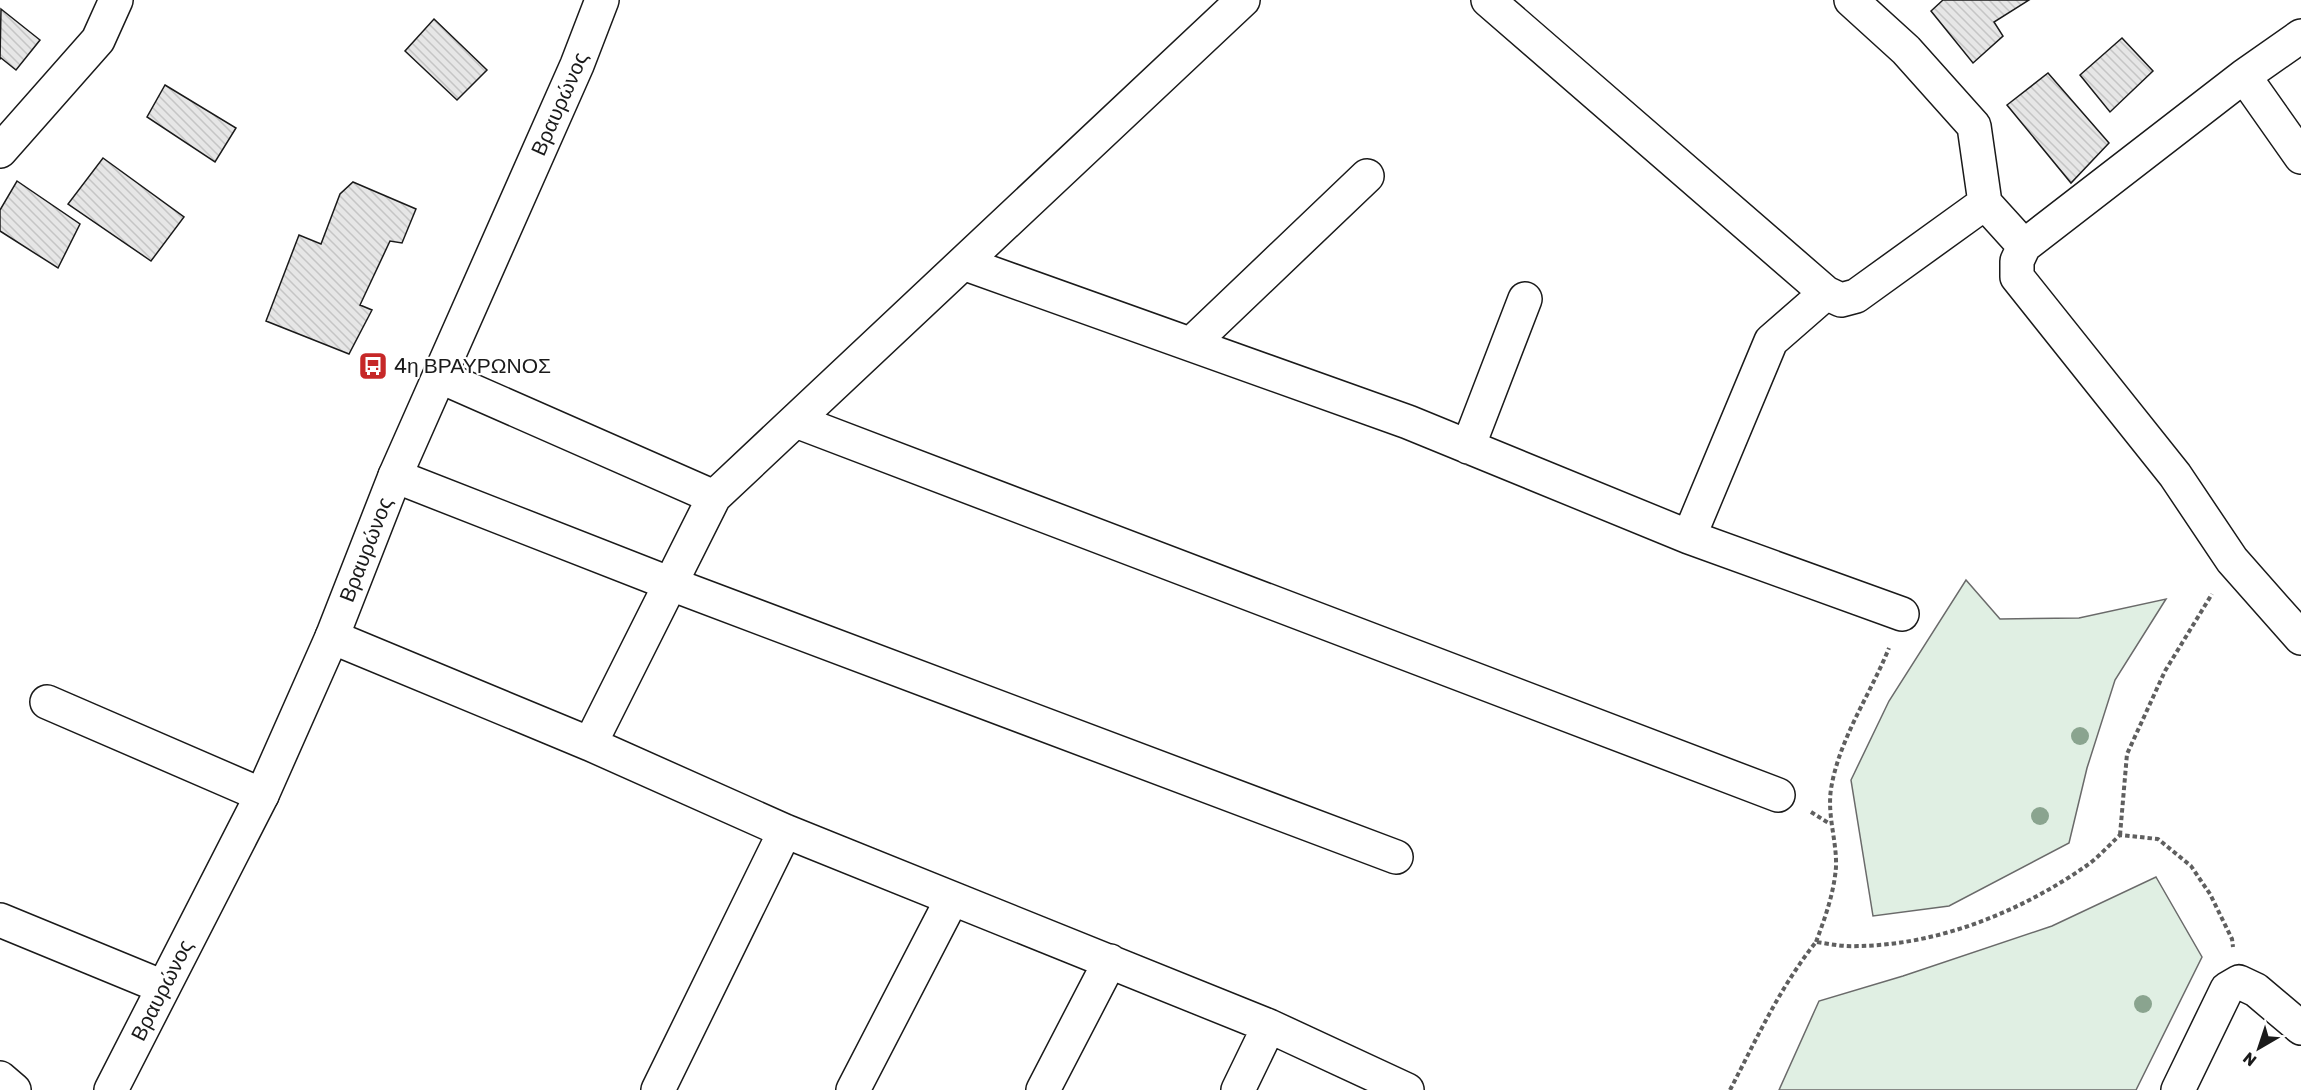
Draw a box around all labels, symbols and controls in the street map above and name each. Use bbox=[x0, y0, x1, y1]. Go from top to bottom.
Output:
street label: Βραυρώνος bbox=[526, 49, 593, 159]
bus stop icon: 4η ΒΡΑΥΡΩΝΟΣ bbox=[357, 350, 389, 382]
place label: 4η ΒΡΑΥΡΩΝΟΣ bbox=[394, 353, 551, 378]
street label: Βραυρώνος bbox=[334, 494, 397, 605]
street label: Βραυρώνος bbox=[125, 935, 198, 1045]
north arrow bbox=[2229, 1018, 2289, 1078]
text: N bbox=[2239, 1048, 2260, 1070]

